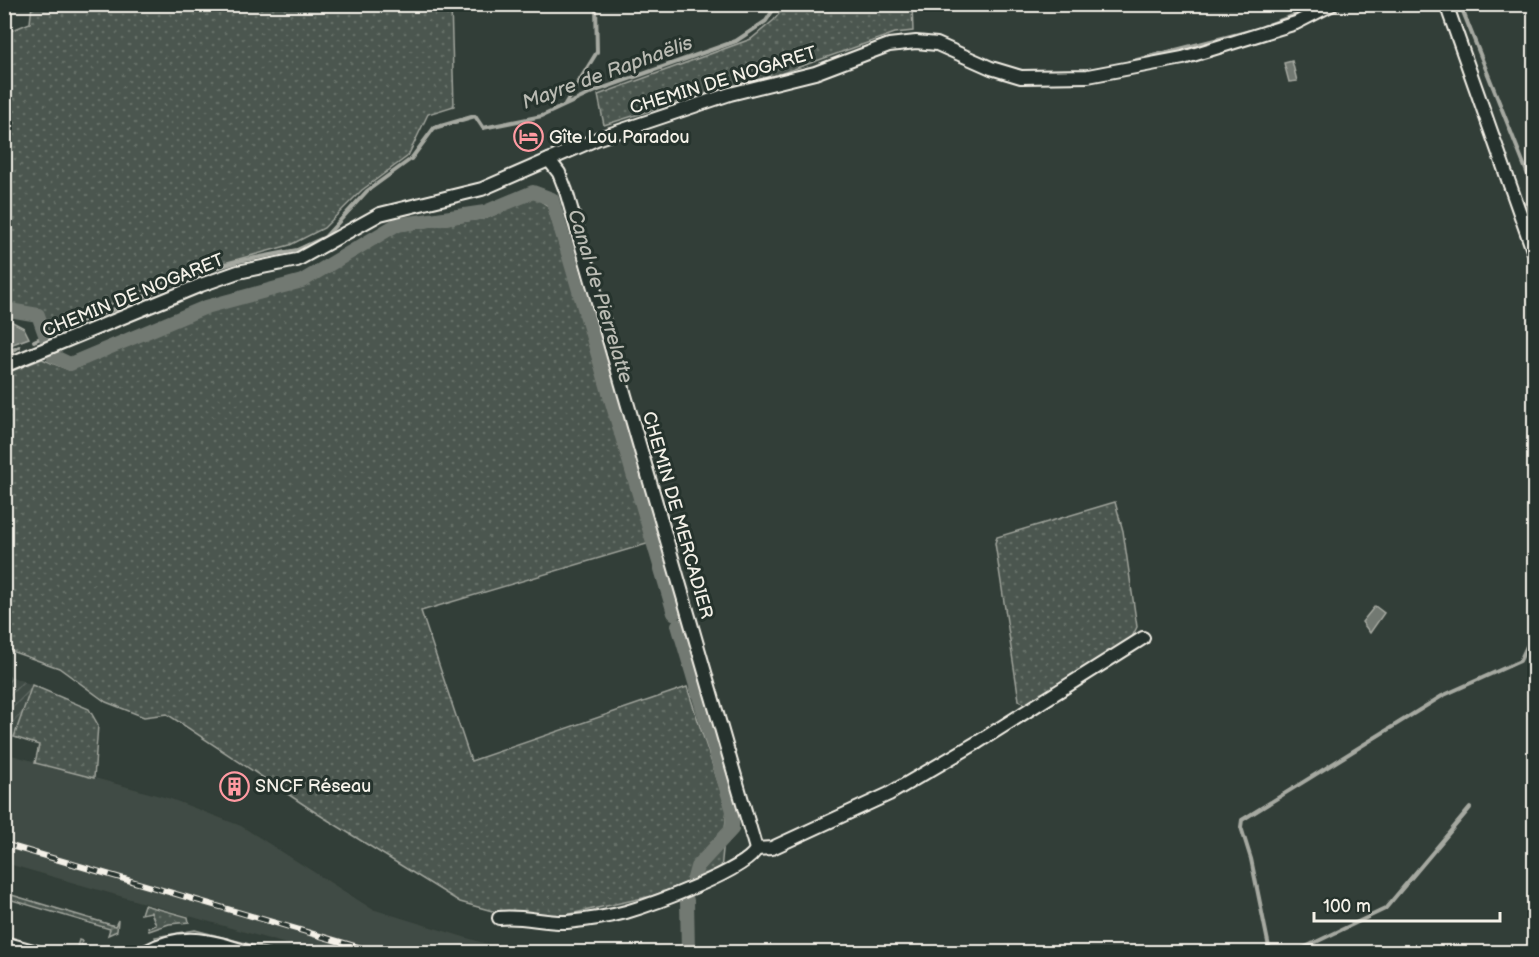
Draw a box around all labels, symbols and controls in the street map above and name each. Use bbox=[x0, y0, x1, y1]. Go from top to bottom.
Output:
water label: Mayre de Raphaëlis bbox=[519, 31, 696, 115]
street label: CHEMIN DE NOGARET bbox=[627, 42, 819, 119]
hotel icon: Gîte Lou Paradou bbox=[512, 121, 544, 153]
place label: Gîte Lou Paradou bbox=[549, 127, 690, 148]
water label: Canal de Pierrelatte bbox=[562, 206, 638, 387]
street label: CHEMIN DE NOGARET bbox=[39, 249, 227, 342]
street label: CHEMIN DE MERCADIER bbox=[638, 409, 717, 621]
building icon: SNCF Réseau bbox=[218, 770, 250, 802]
place label: SNCF Réseau bbox=[255, 776, 371, 797]
scale bar bbox=[1314, 885, 1500, 923]
text: 100 m bbox=[1323, 896, 1371, 917]

